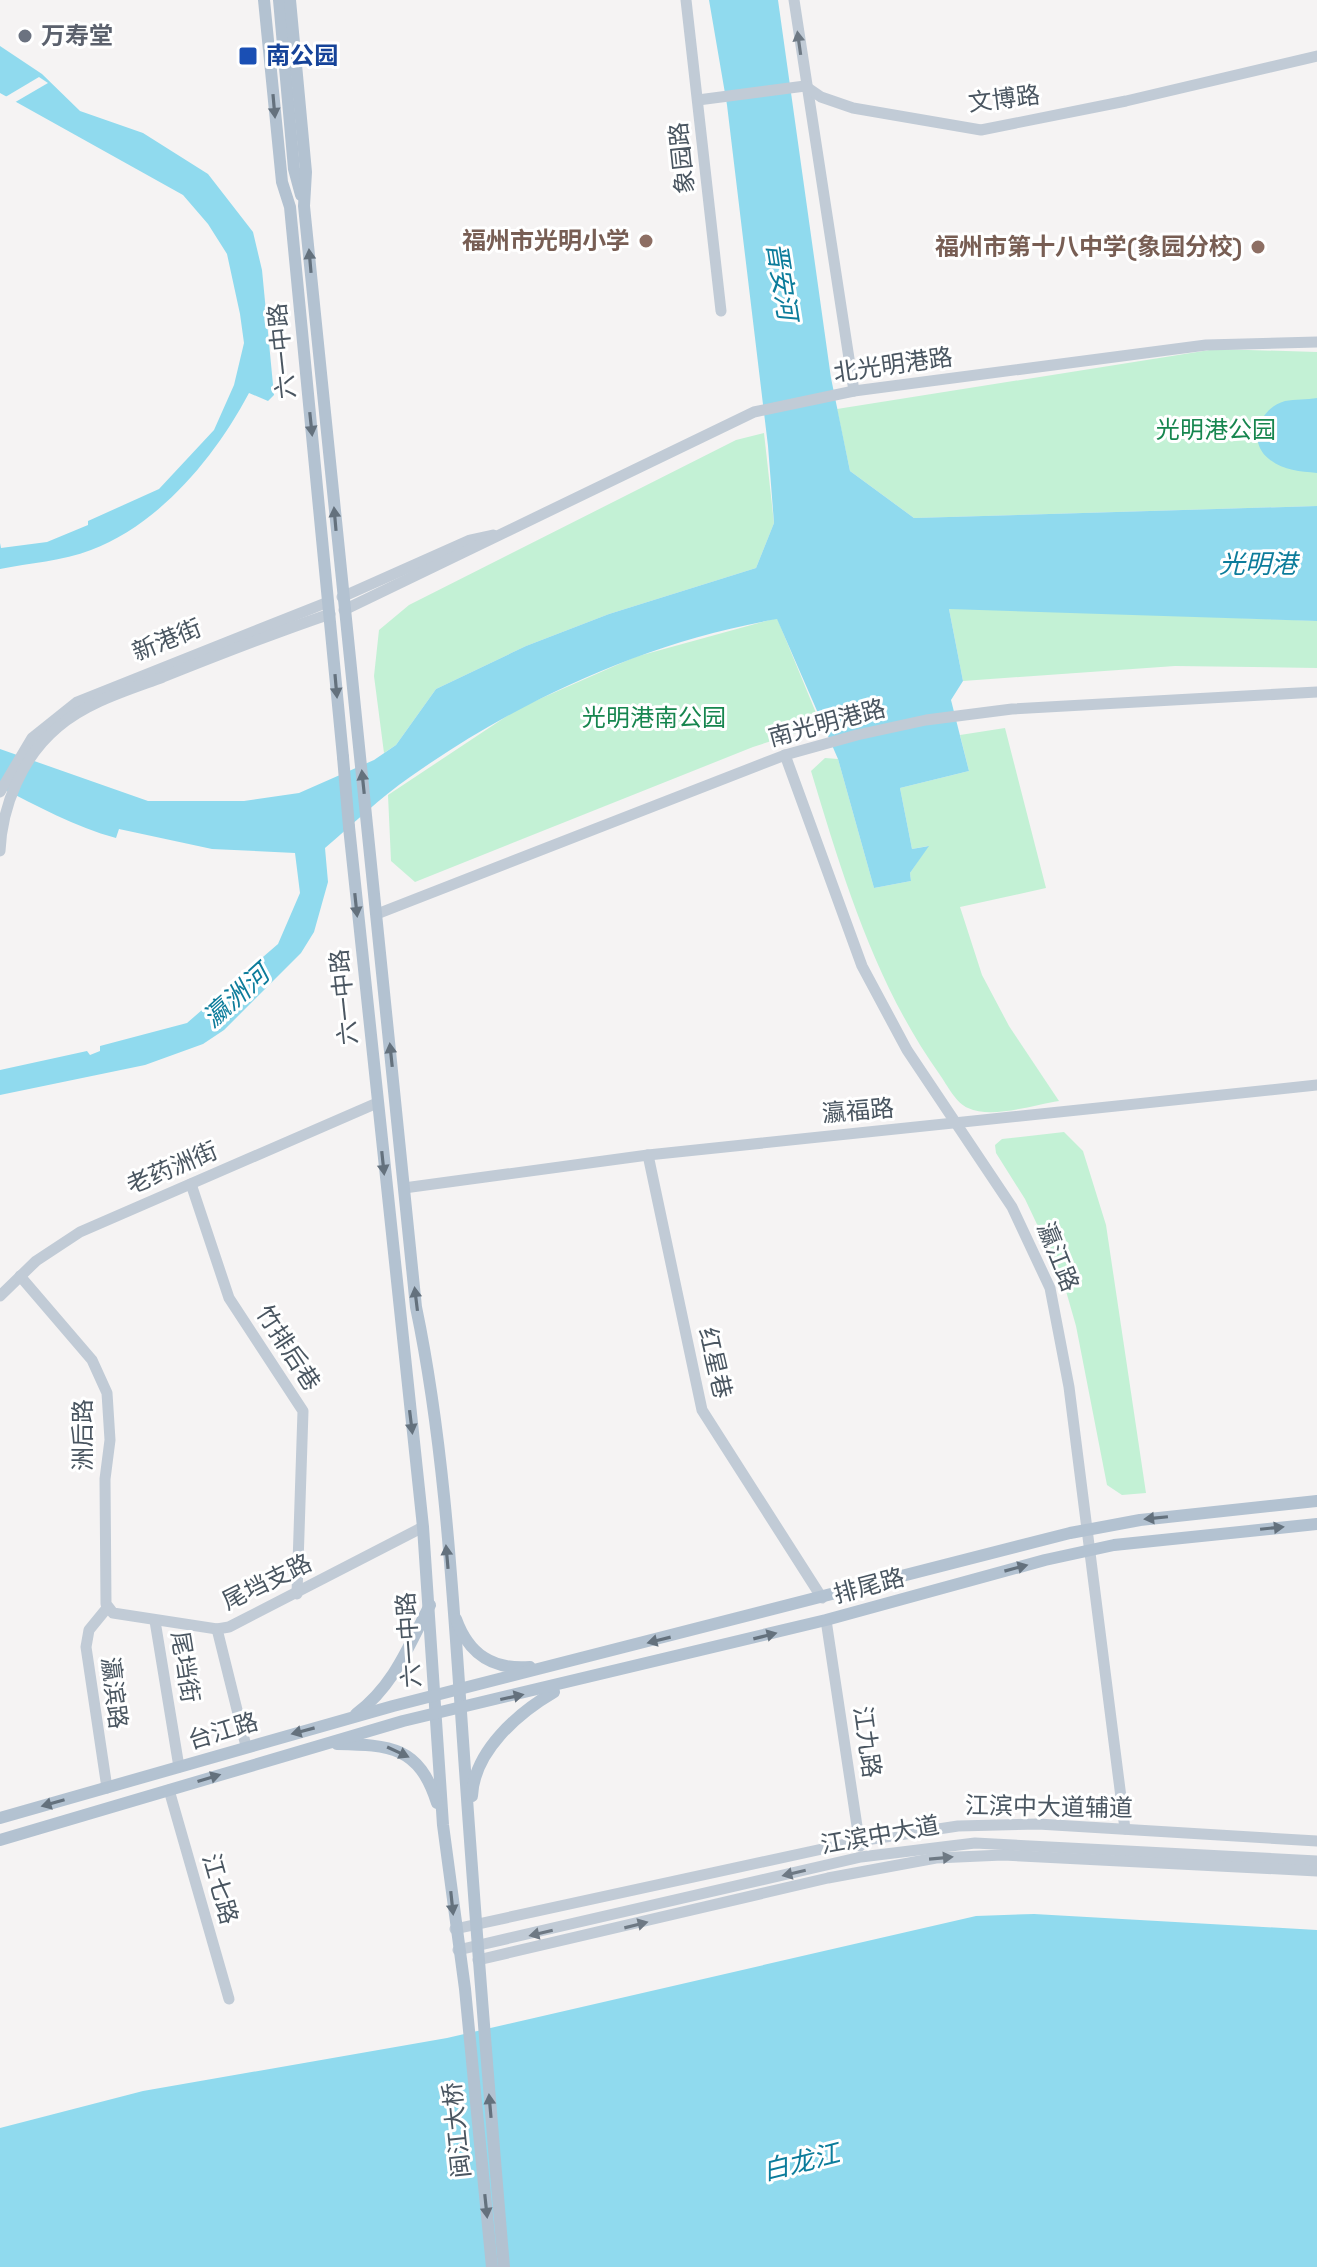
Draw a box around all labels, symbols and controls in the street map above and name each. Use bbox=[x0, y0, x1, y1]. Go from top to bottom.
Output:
place label: 万寿堂 bbox=[41, 20, 113, 51]
marker: 万寿堂 bbox=[16, 27, 34, 45]
one-way arrow bbox=[793, 30, 806, 55]
place label: 南公园 bbox=[266, 40, 338, 71]
marker: 南公园 bbox=[237, 45, 259, 67]
street label: 文博路 bbox=[966, 79, 1042, 118]
one-way arrow bbox=[268, 93, 281, 118]
street label: 象园路 bbox=[662, 121, 701, 195]
place label: 福州市光明小学 bbox=[462, 225, 630, 256]
place label: 福州市第十八中学(象园分校) bbox=[935, 231, 1242, 262]
marker: 福州市光明小学 bbox=[637, 232, 655, 250]
marker: 福州市第十八中学(象园分校) bbox=[1249, 238, 1267, 256]
water label: 晋安河 bbox=[759, 240, 806, 327]
one-way arrow bbox=[303, 248, 316, 273]
street label: 六一中路 bbox=[261, 302, 302, 400]
street label: 北光明港路 bbox=[831, 341, 955, 388]
one-way arrow bbox=[305, 412, 318, 437]
park label: 光明港公园 bbox=[1156, 414, 1276, 445]
one-way arrow bbox=[328, 506, 341, 531]
water label: 光明港 bbox=[1219, 547, 1301, 581]
street label: 新港街 bbox=[128, 612, 206, 667]
one-way arrow bbox=[330, 674, 343, 699]
street label: 南光明港路 bbox=[765, 692, 889, 753]
park label: 光明港南公园 bbox=[582, 702, 726, 733]
one-way arrow bbox=[356, 769, 369, 794]
one-way arrow bbox=[350, 892, 363, 917]
street label: 六一中路 bbox=[323, 948, 364, 1046]
water label: 瀛洲河 bbox=[196, 954, 280, 1035]
one-way arrow bbox=[384, 1042, 397, 1067]
street label: 瀛福路 bbox=[821, 1092, 895, 1129]
street label: 老药洲街 bbox=[122, 1135, 222, 1201]
one-way arrow bbox=[376, 1151, 389, 1176]
street label: 瀛江路 bbox=[1031, 1218, 1086, 1296]
one-way arrow bbox=[409, 1286, 422, 1311]
street label: 竹排后巷 bbox=[249, 1299, 328, 1396]
street label: 红星巷 bbox=[692, 1324, 739, 1401]
street label: 洲后路 bbox=[67, 1399, 98, 1471]
one-way arrow bbox=[404, 1410, 417, 1435]
one-way arrow bbox=[1143, 1512, 1168, 1525]
one-way arrow bbox=[1260, 1522, 1285, 1535]
one-way arrow bbox=[440, 1544, 453, 1569]
street label: 尾垱支路 bbox=[217, 1547, 317, 1617]
street label: 排尾路 bbox=[830, 1561, 908, 1610]
one-way arrow bbox=[1003, 1562, 1028, 1574]
street label: 六一中路 bbox=[390, 1591, 427, 1689]
street label: 尾垱街 bbox=[165, 1629, 206, 1705]
one-way arrow bbox=[752, 1629, 777, 1641]
one-way arrow bbox=[646, 1635, 671, 1647]
street label: 瀛滨路 bbox=[95, 1655, 134, 1731]
one-way arrow bbox=[499, 1690, 524, 1703]
street label: 江九路 bbox=[847, 1704, 888, 1780]
street label: 台江路 bbox=[184, 1705, 262, 1756]
one-way arrow bbox=[290, 1725, 315, 1737]
one-way arrow bbox=[386, 1745, 409, 1759]
one-way arrow bbox=[197, 1771, 221, 1784]
street label: 江滨中大道辅道 bbox=[965, 1790, 1133, 1823]
one-way arrow bbox=[41, 1797, 65, 1810]
street label: 江滨中大道 bbox=[818, 1809, 942, 1860]
street label: 江七路 bbox=[196, 1850, 245, 1928]
one-way arrow bbox=[929, 1851, 954, 1864]
one-way arrow bbox=[782, 1867, 807, 1880]
one-way arrow bbox=[445, 1891, 458, 1916]
one-way arrow bbox=[624, 1918, 649, 1930]
one-way arrow bbox=[529, 1927, 554, 1940]
street label: 闽江大桥 bbox=[436, 2081, 477, 2179]
one-way arrow bbox=[484, 2093, 497, 2118]
water label: 白龙江 bbox=[759, 2135, 846, 2188]
one-way arrow bbox=[480, 2194, 493, 2219]

